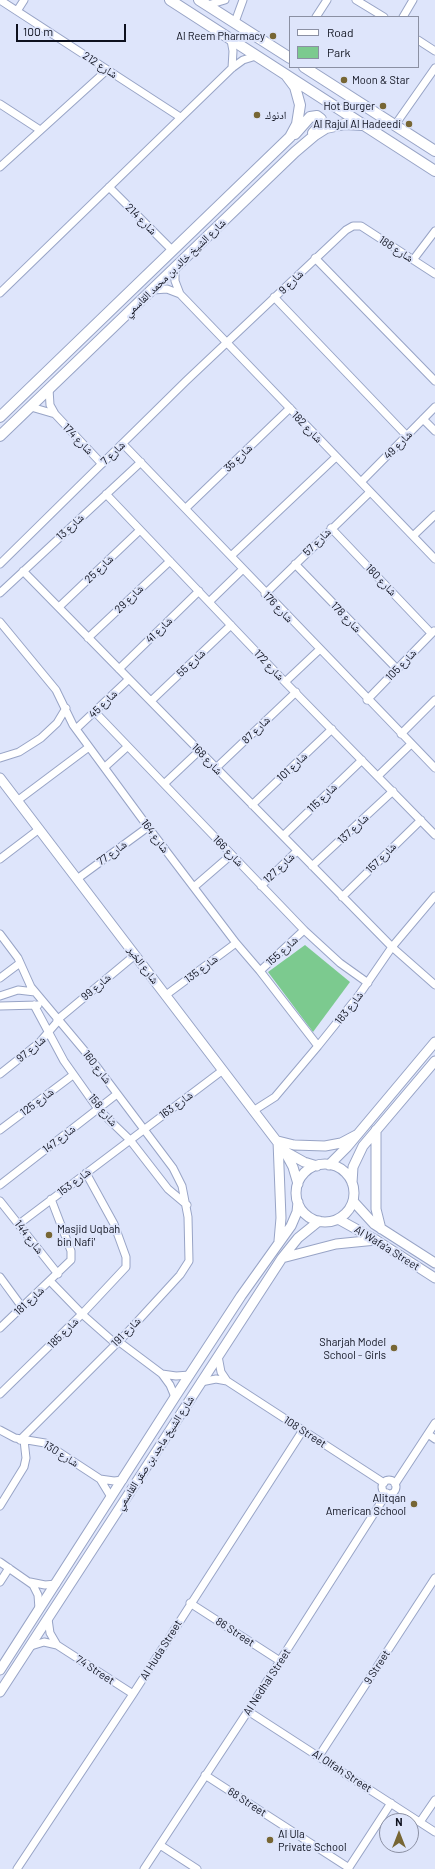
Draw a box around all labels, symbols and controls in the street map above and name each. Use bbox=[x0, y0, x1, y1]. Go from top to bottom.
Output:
scale bar bbox=[18, 16, 128, 42]
legend bbox=[289, 16, 419, 68]
text: 100 m bbox=[23, 24, 53, 38]
text: Road bbox=[327, 25, 354, 39]
place label: Al Reem Pharmacy bbox=[176, 29, 265, 43]
marker: Al Reem Pharmacy bbox=[268, 31, 278, 41]
text: Park bbox=[327, 45, 351, 59]
street label: 212 شارع bbox=[80, 49, 120, 81]
place label: Moon & Star bbox=[352, 73, 409, 87]
marker: Moon & Star bbox=[339, 75, 349, 85]
place label: Hot Burger bbox=[323, 99, 375, 113]
marker: Hot Burger bbox=[378, 101, 388, 111]
place label: ادنوك bbox=[265, 108, 286, 122]
marker: ادنوك bbox=[252, 110, 262, 120]
place label: Al Rajul Al Hadeedi bbox=[313, 117, 401, 131]
marker: Al Rajul Al Hadeedi bbox=[404, 119, 414, 129]
street label: 214 شارع bbox=[123, 201, 159, 237]
street label: شارع الشيخ خالد بن محمد القاسمي bbox=[122, 216, 228, 320]
street label: شارع 188 bbox=[376, 233, 416, 265]
street label: شارع 9 bbox=[276, 267, 306, 297]
street label: شارع 182 bbox=[289, 409, 325, 445]
street label: شارع 174 bbox=[60, 421, 96, 457]
street label: شارع 49 bbox=[381, 428, 415, 462]
street label: شارع 7 bbox=[98, 438, 128, 468]
street label: شارع 35 bbox=[221, 441, 255, 475]
street label: شارع 13 bbox=[54, 511, 86, 543]
street label: شارع 57 bbox=[300, 525, 334, 559]
street label: شارع 25 bbox=[82, 552, 116, 586]
street label: شارع 180 bbox=[363, 561, 399, 599]
street label: شارع 29 bbox=[112, 582, 146, 616]
street label: شارع 176 bbox=[260, 589, 296, 625]
street label: شارع 178 bbox=[328, 599, 364, 635]
street label: شارع 41 bbox=[143, 614, 175, 646]
street label: شارع 55 bbox=[174, 646, 208, 680]
street label: شارع 105 bbox=[383, 646, 419, 684]
street label: شارع 172 bbox=[251, 647, 287, 683]
street label: شارع 45 bbox=[86, 687, 120, 721]
street label: شارع 87 bbox=[239, 713, 273, 747]
street label: شارع 168 bbox=[189, 741, 225, 777]
street label: شارع 101 bbox=[274, 750, 310, 784]
street label: شارع 115 bbox=[304, 781, 340, 815]
street label: شارع 137 bbox=[335, 811, 371, 847]
street label: شارع 164 bbox=[138, 817, 172, 855]
street label: شارع 166 bbox=[210, 833, 246, 869]
street label: شارع 77 bbox=[95, 838, 129, 868]
street label: شارع 157 bbox=[363, 840, 399, 876]
street label: شارع 127 bbox=[261, 850, 297, 886]
street label: شارع 155 bbox=[263, 933, 301, 969]
street label: شارع الخير bbox=[125, 944, 161, 986]
street label: شارع 135 bbox=[182, 952, 220, 986]
street label: شارع 99 bbox=[79, 971, 113, 1003]
street label: شارع 183 bbox=[332, 989, 366, 1027]
street label: شارع 97 bbox=[14, 1033, 48, 1065]
street label: شارع 160 bbox=[80, 1048, 114, 1086]
street label: شارع 125 bbox=[18, 1085, 56, 1119]
street label: شارع 163 bbox=[157, 1088, 195, 1122]
street label: شارع 158 bbox=[86, 1091, 120, 1129]
street label: شارع 147 bbox=[40, 1122, 78, 1156]
street label: شارع 153 bbox=[55, 1165, 93, 1199]
street label: شارع 144 bbox=[12, 1218, 46, 1256]
place label: Masjid Uqbah bin Nafi' bbox=[57, 1222, 120, 1248]
street label: Al Wafa'a Street bbox=[352, 1223, 422, 1273]
marker: Masjid Uqbah bin Nafi' bbox=[44, 1230, 54, 1240]
street label: شارع 181 bbox=[11, 1284, 47, 1318]
street label: شارع 191 bbox=[108, 1314, 144, 1350]
street label: شارع 185 bbox=[45, 1315, 81, 1351]
place label: Sharjah Model School - Girls bbox=[319, 1335, 386, 1361]
marker: Sharjah Model School - Girls bbox=[389, 1343, 399, 1353]
street label: شارع الشيخ ماجد بن صقر القاسمي bbox=[113, 1393, 197, 1513]
street label: 108 Street bbox=[281, 1413, 329, 1451]
street label: شارع 130 bbox=[41, 1438, 81, 1470]
place label: Alitqan American School bbox=[326, 1491, 406, 1517]
marker: Alitqan American School bbox=[409, 1499, 419, 1509]
street label: 86 Street bbox=[213, 1615, 257, 1649]
street label: Al Huda Street bbox=[137, 1618, 185, 1682]
street label: Al Nedhal Street bbox=[240, 1646, 294, 1718]
street label: 9 Street bbox=[361, 1647, 393, 1687]
street label: 74 Street bbox=[73, 1653, 117, 1687]
street label: Al Olfah Street bbox=[310, 1747, 374, 1795]
street label: 68 Street bbox=[225, 1785, 269, 1819]
north arrow bbox=[379, 1813, 419, 1853]
text: N bbox=[395, 1815, 403, 1828]
place label: Al Ula Private School bbox=[278, 1827, 346, 1853]
marker: Al Ula Private School bbox=[265, 1835, 275, 1845]

